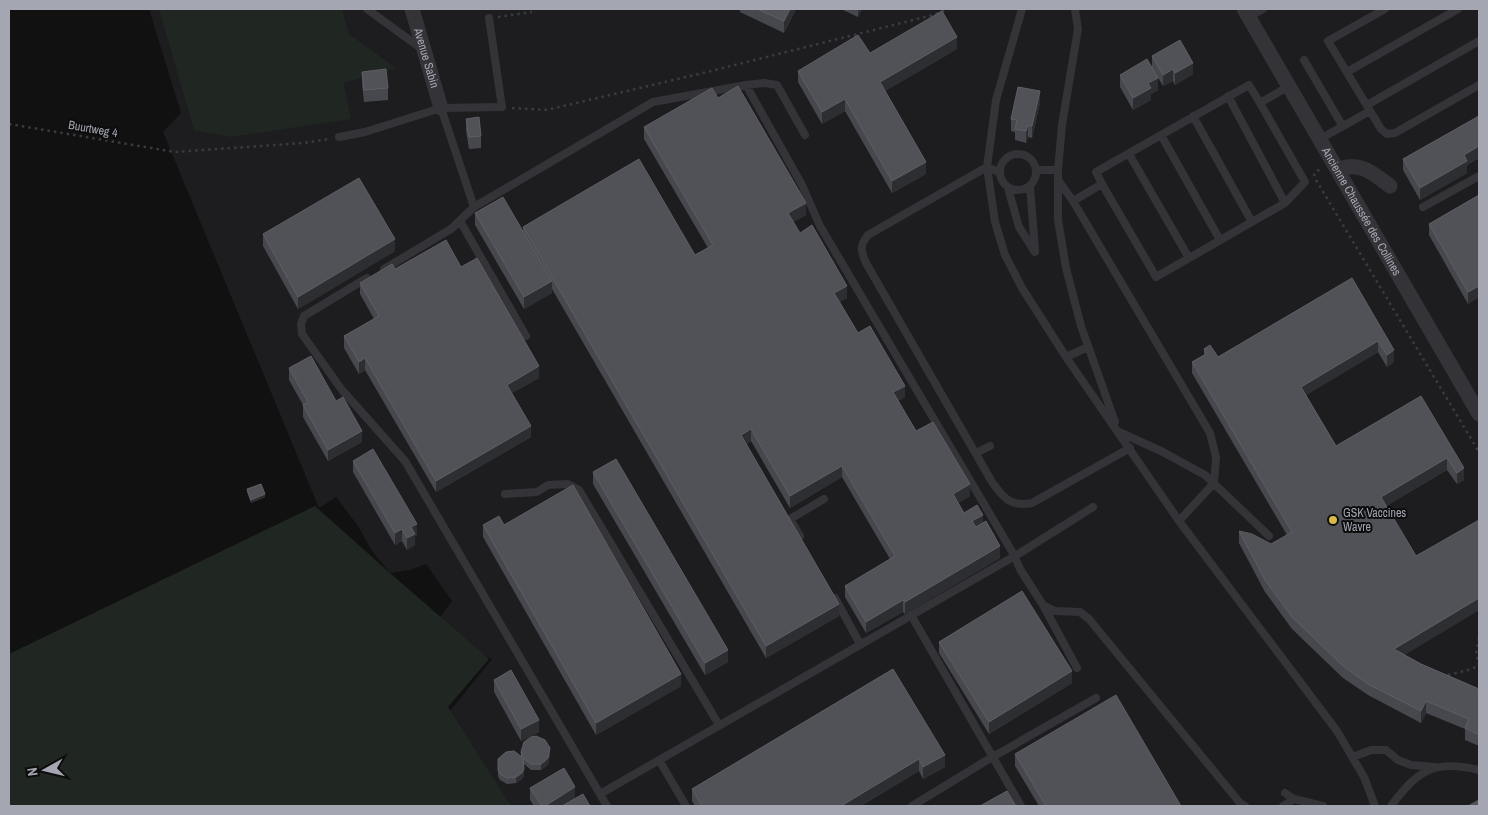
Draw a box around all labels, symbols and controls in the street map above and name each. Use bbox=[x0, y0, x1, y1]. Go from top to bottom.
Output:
street label: Avenue Sabin bbox=[410, 25, 443, 90]
street label: Buurtweg 4 bbox=[67, 117, 119, 141]
street label: Ancienne Chaussée des Collines bbox=[1317, 143, 1405, 279]
place label: GSK Vaccines Wavre bbox=[1343, 505, 1406, 535]
marker: GSK Vaccines Wavre bbox=[1327, 514, 1339, 526]
north arrow bbox=[20, 745, 70, 795]
text: N bbox=[23, 766, 42, 777]

